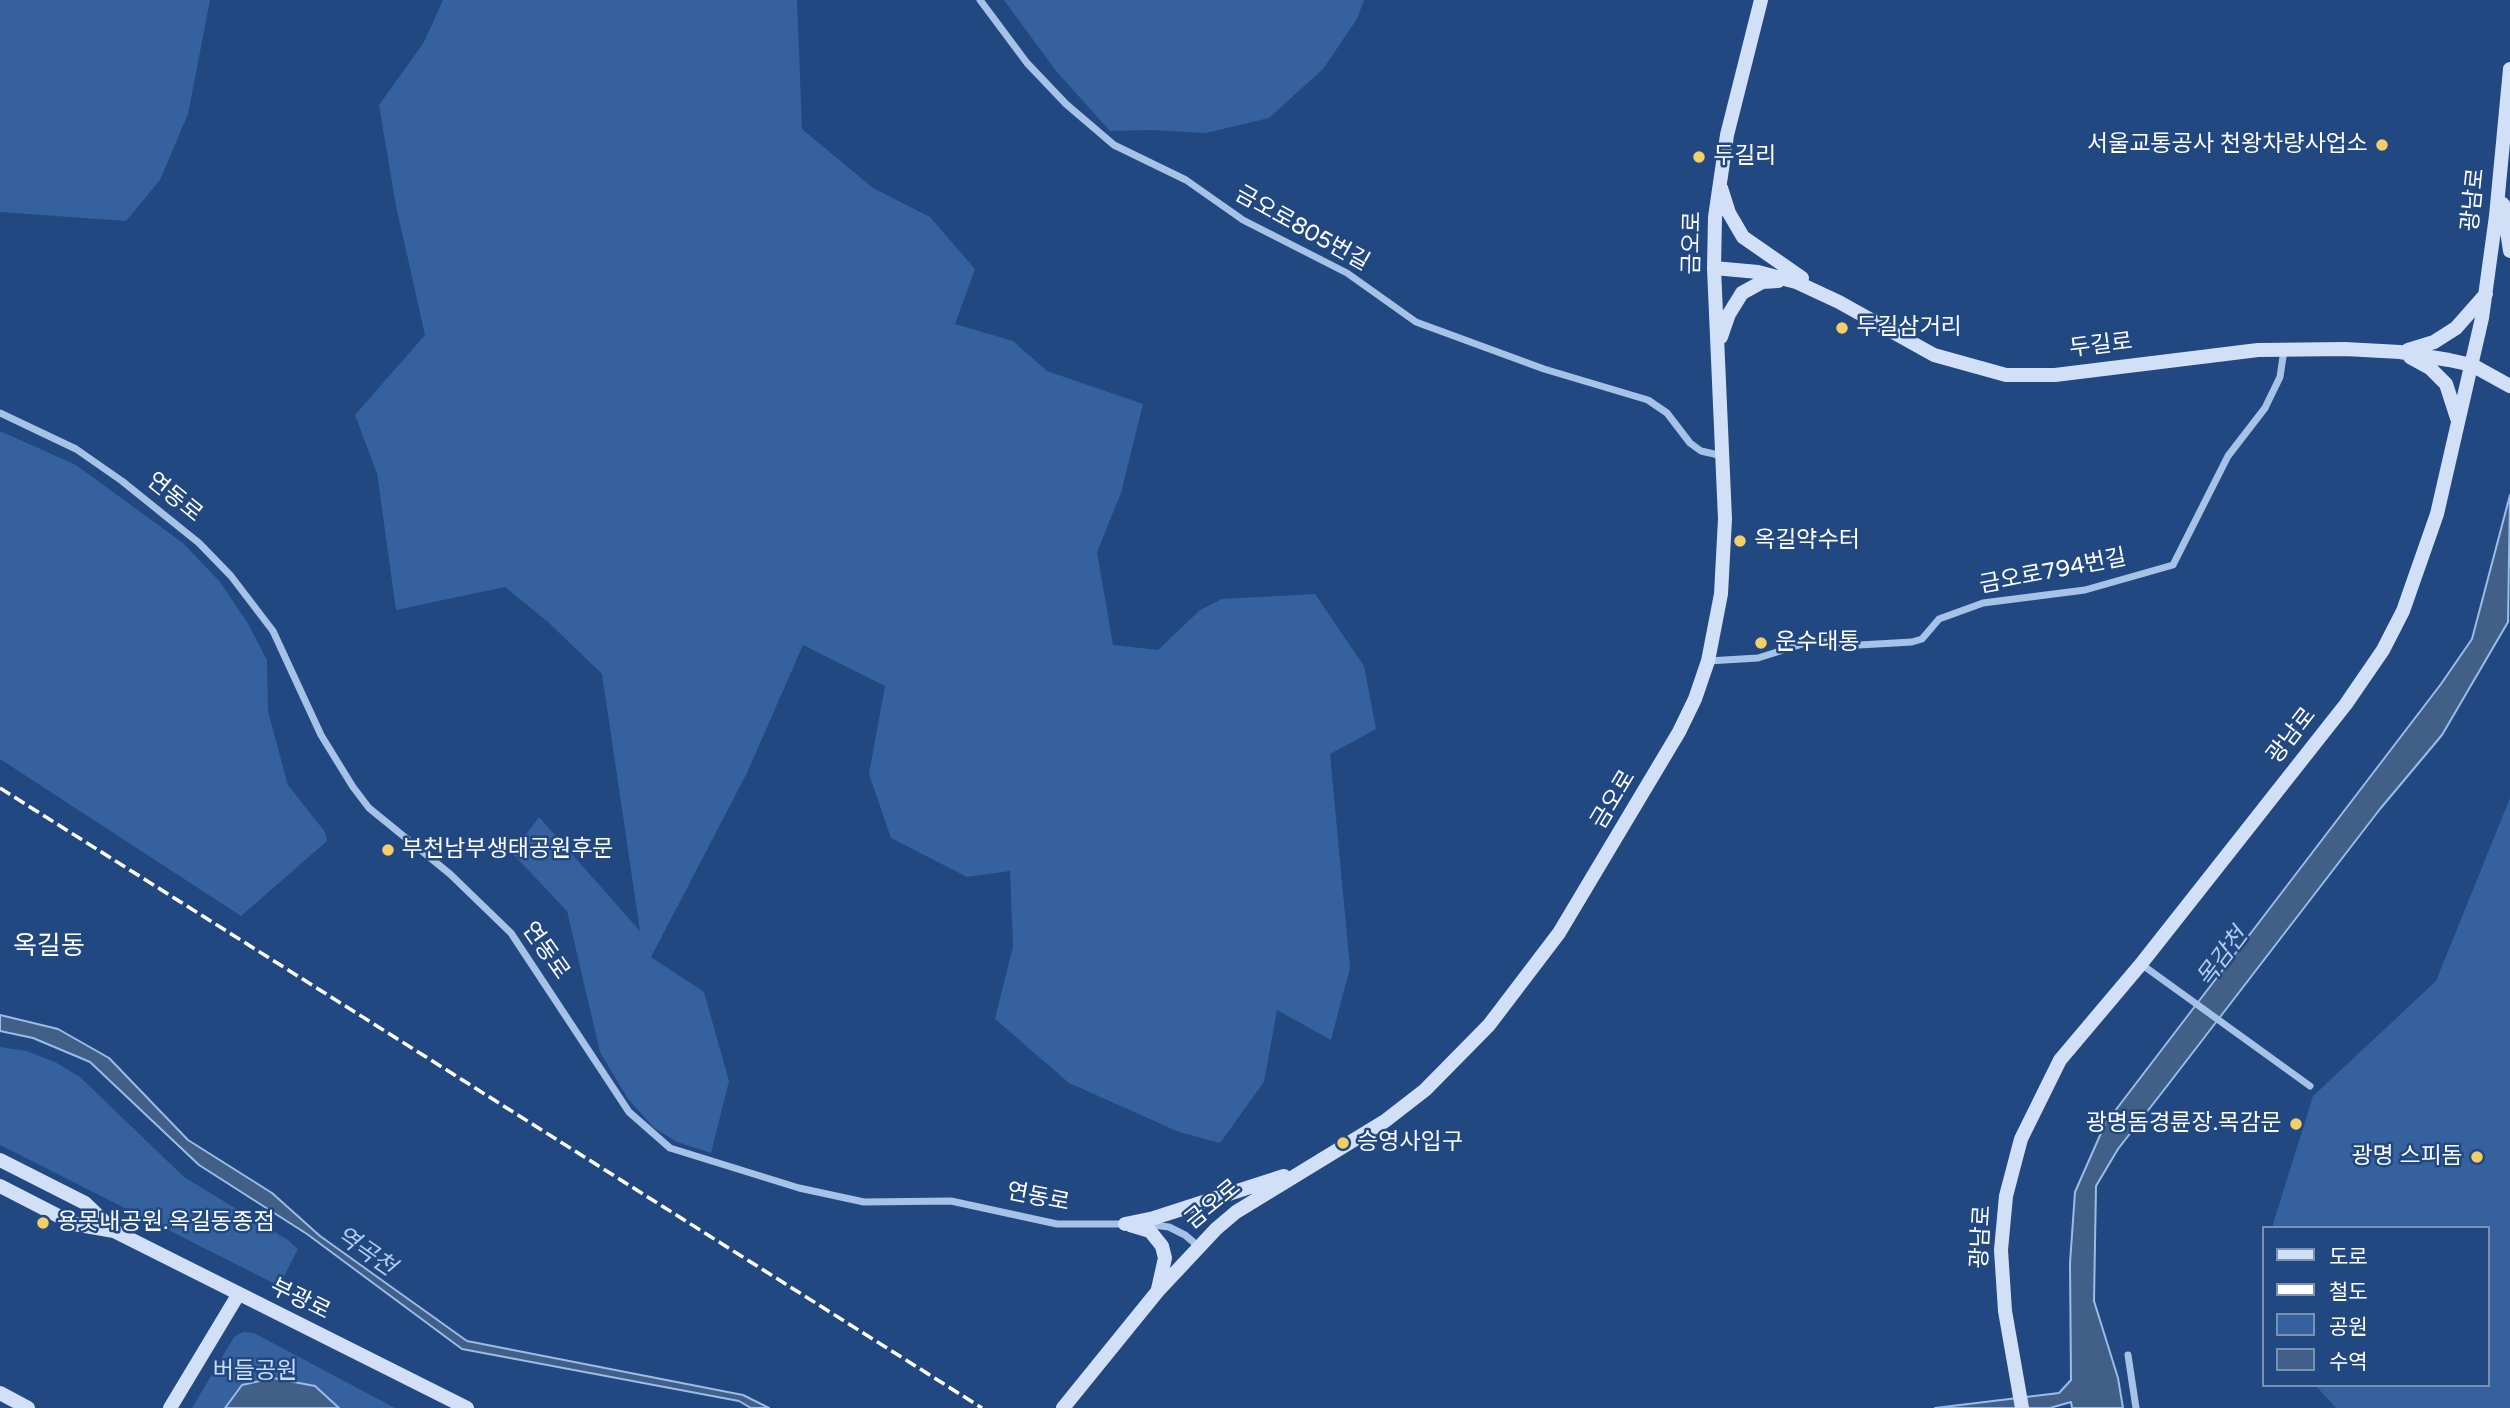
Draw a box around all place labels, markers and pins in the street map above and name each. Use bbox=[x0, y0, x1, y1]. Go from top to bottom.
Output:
place label: 서울교통공사 천왕차량사업소 bbox=[2087, 131, 2368, 159]
marker: 서울교통공사 천왕차량사업소 bbox=[2374, 137, 2390, 153]
place label: 두길리 bbox=[1713, 143, 1776, 171]
marker: 두길리 bbox=[1691, 149, 1707, 165]
place label: 두길삼거리 bbox=[1856, 314, 1962, 342]
marker: 두길삼거리 bbox=[1834, 320, 1850, 336]
place label: 옥길약수터 bbox=[1754, 527, 1860, 555]
marker: 옥길약수터 bbox=[1732, 533, 1748, 549]
place label: 운수대통 bbox=[1775, 629, 1860, 657]
marker: 운수대통 bbox=[1753, 635, 1769, 651]
place label: 부천남부생태공원후문 bbox=[402, 836, 614, 864]
marker: 부천남부생태공원후문 bbox=[380, 842, 396, 858]
place label: 광명돔경륜장.목감문 bbox=[2086, 1110, 2282, 1138]
marker: 광명돔경륜장.목감문 bbox=[2288, 1116, 2304, 1132]
place label: 승영사입구 bbox=[1357, 1129, 1463, 1157]
marker: 승영사입구 bbox=[1335, 1135, 1351, 1151]
place label: 광명 스피돔 bbox=[2351, 1143, 2463, 1171]
marker: 광명 스피돔 bbox=[2469, 1149, 2485, 1165]
place label: 용못내공원.옥길동종점 bbox=[57, 1209, 275, 1237]
marker: 용못내공원.옥길동종점 bbox=[35, 1215, 51, 1231]

